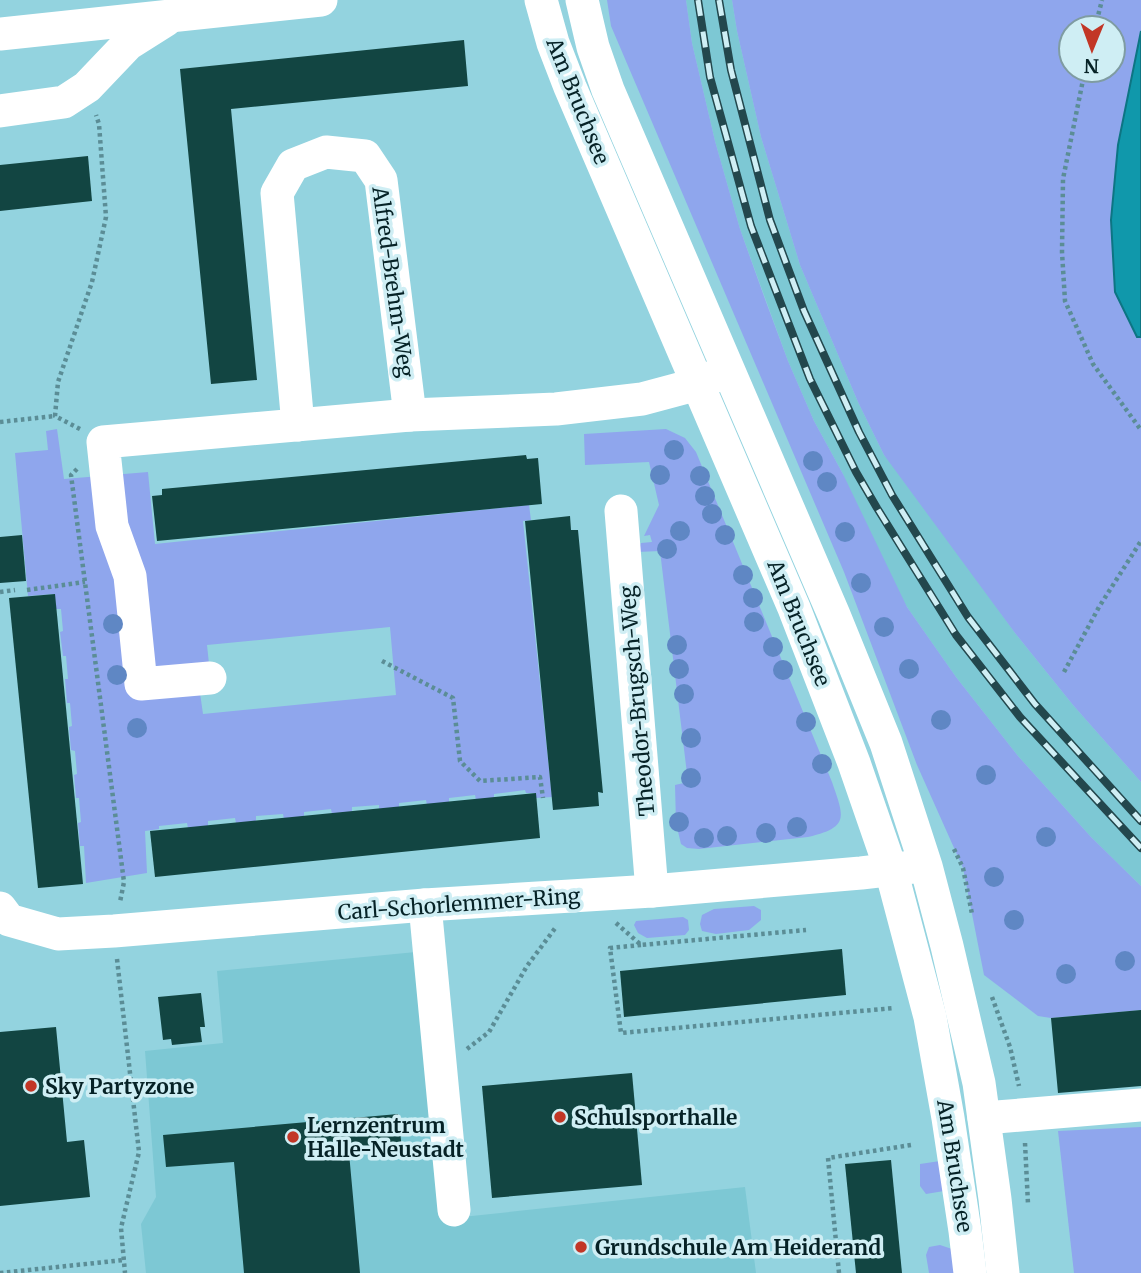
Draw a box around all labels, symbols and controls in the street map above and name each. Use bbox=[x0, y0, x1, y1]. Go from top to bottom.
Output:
north arrow bbox=[1057, 14, 1127, 84]
street label: Am Bruchsee bbox=[540, 33, 616, 168]
text: N bbox=[1084, 54, 1099, 78]
street label: Alfred-Brehm-Weg bbox=[366, 184, 420, 380]
street label: Am Bruchsee bbox=[761, 555, 837, 690]
street label: Theodor-Brugsch-Weg bbox=[613, 584, 661, 817]
street label: Carl-Schorlemmer-Ring bbox=[337, 882, 581, 926]
place label: Sky Partyzone bbox=[45, 1073, 194, 1100]
marker: Sky Partyzone bbox=[23, 1078, 39, 1094]
street label: Am Bruchsee bbox=[931, 1097, 979, 1234]
place label: Schulsporthalle bbox=[574, 1104, 737, 1131]
marker: Schulsporthalle bbox=[552, 1109, 568, 1125]
place label: Lernzentrum Halle-Neustadt bbox=[307, 1112, 465, 1163]
marker: Lernzentrum Halle-Neustadt bbox=[285, 1129, 301, 1145]
place label: Grundschule Am Heiderand bbox=[595, 1234, 881, 1261]
marker: Grundschule Am Heiderand bbox=[573, 1239, 589, 1255]

